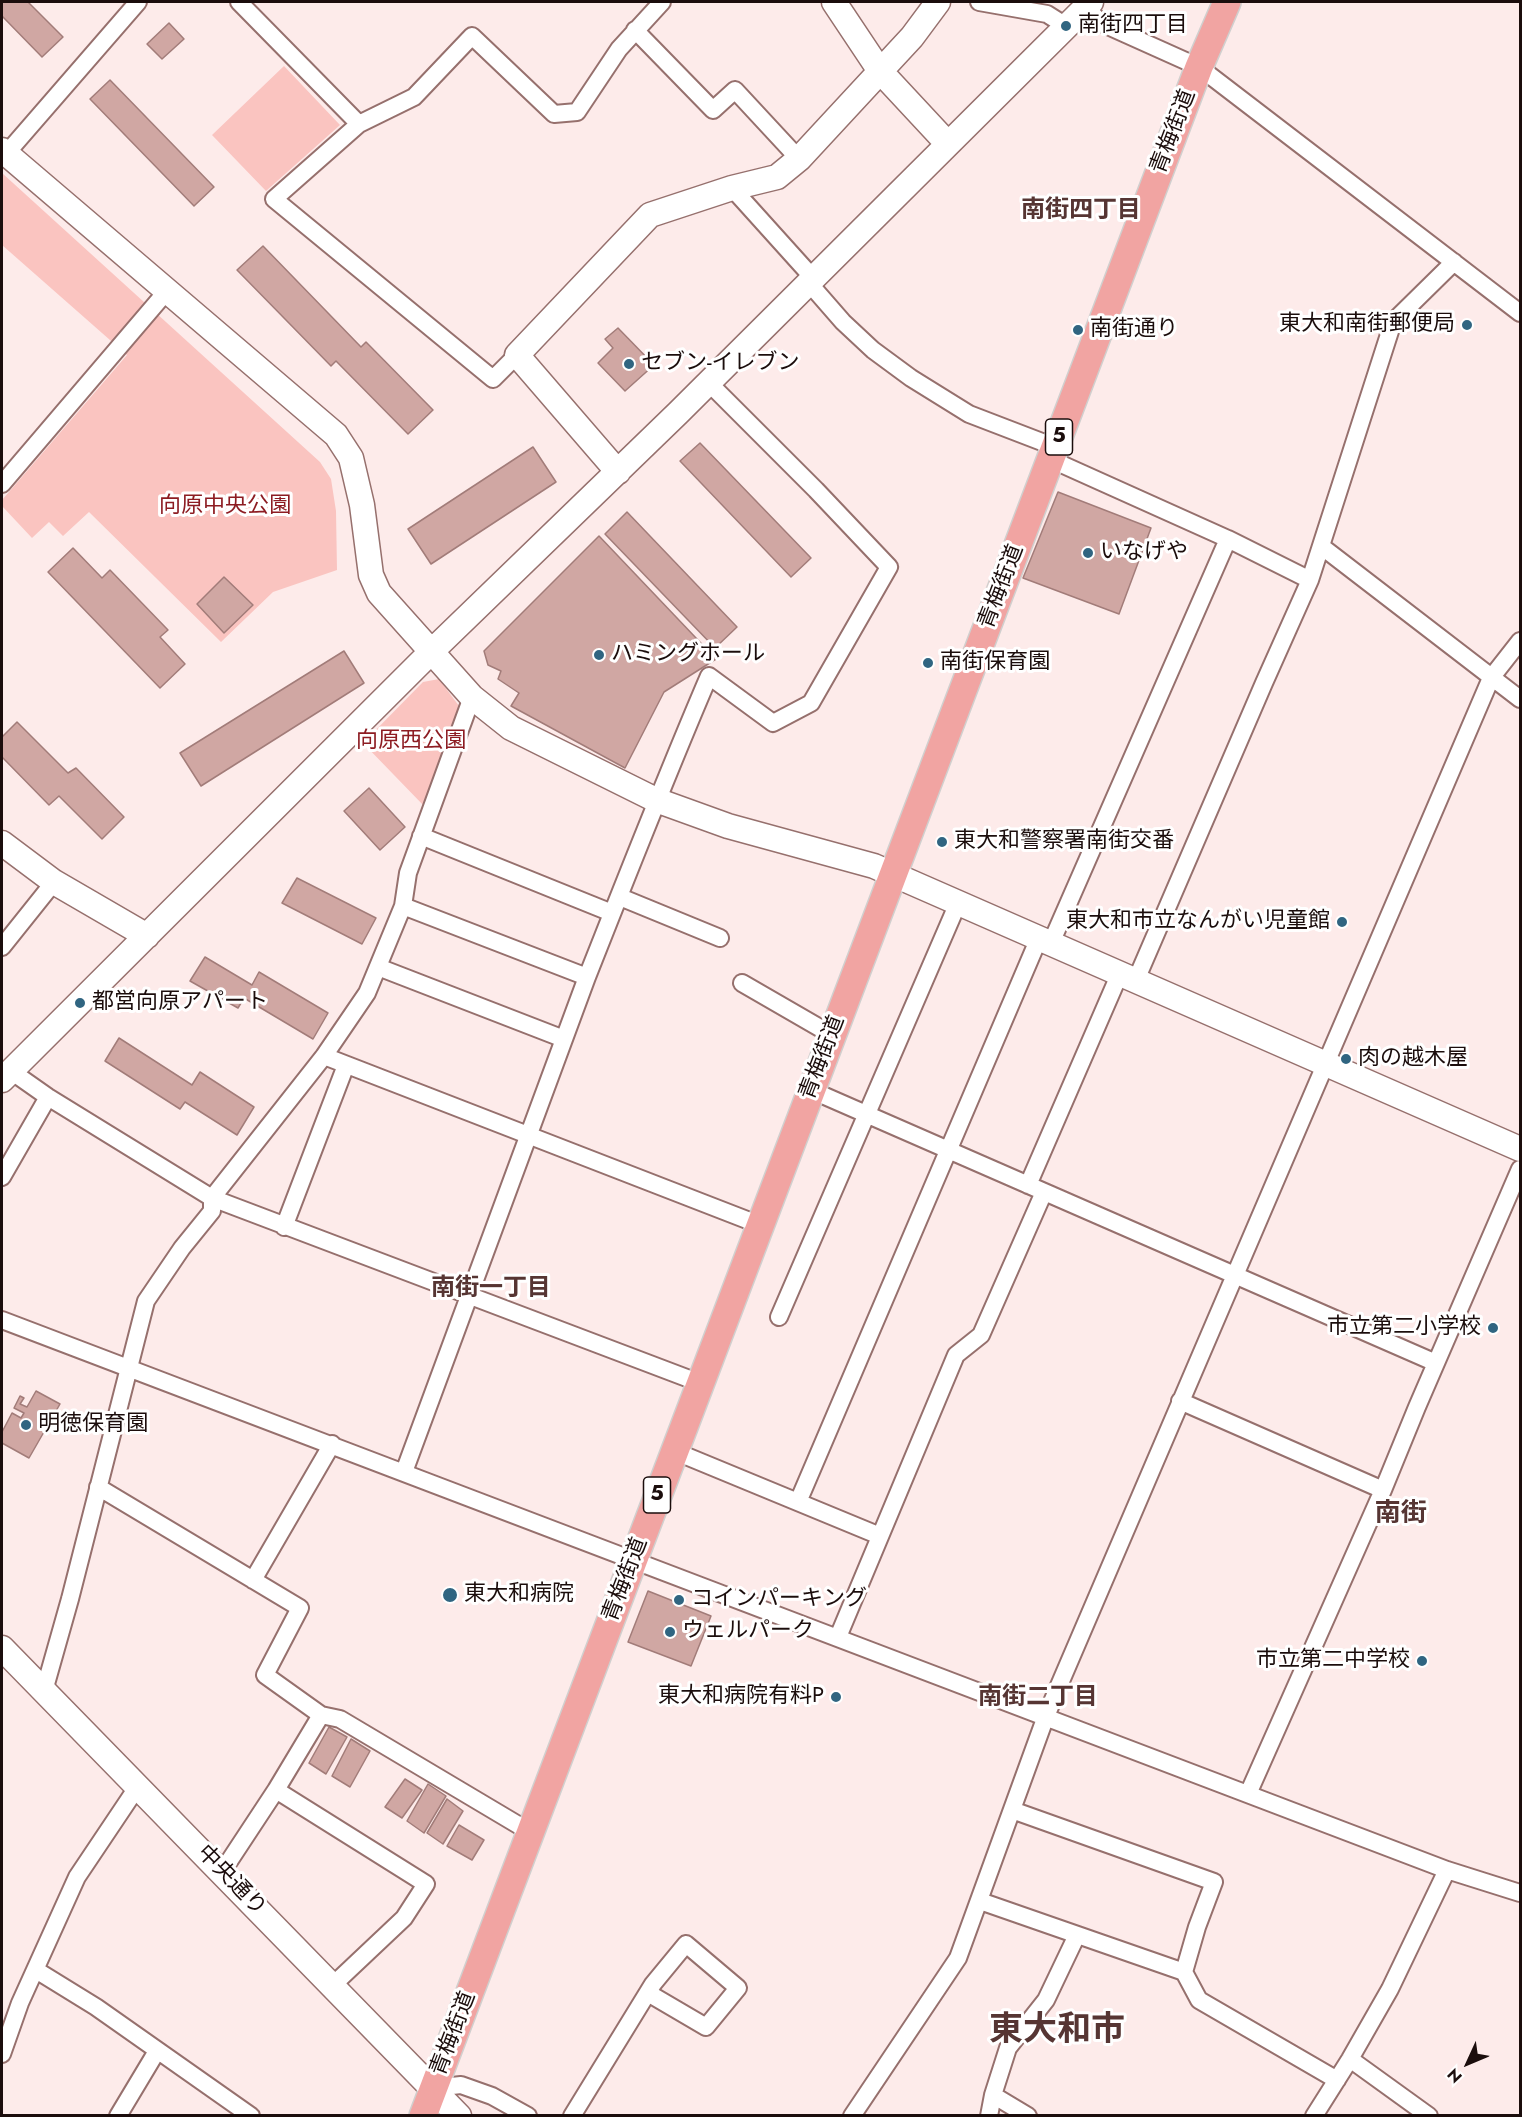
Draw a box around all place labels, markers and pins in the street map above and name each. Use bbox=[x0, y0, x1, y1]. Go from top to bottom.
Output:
place label: 南街四丁目 bbox=[1078, 13, 1188, 39]
marker: 南街四丁目 bbox=[1059, 19, 1073, 33]
place label: 東大和南街郵便局 bbox=[1279, 312, 1455, 338]
place label: 南街通り bbox=[1090, 317, 1178, 343]
marker: 東大和南街郵便局 bbox=[1460, 318, 1474, 332]
marker: 南街通り bbox=[1071, 323, 1085, 337]
place label: セブン-イレブン bbox=[641, 351, 800, 377]
marker: セブン-イレブン bbox=[622, 357, 636, 371]
place label: いなげや bbox=[1100, 540, 1188, 566]
marker: いなげや bbox=[1081, 546, 1095, 560]
place label: ハミングホール bbox=[611, 642, 765, 668]
marker: ハミングホール bbox=[592, 648, 606, 662]
place label: 南街保育園 bbox=[940, 650, 1050, 676]
marker: 南街保育園 bbox=[921, 656, 935, 670]
place label: 東大和警察署南街交番 bbox=[954, 829, 1174, 855]
marker: 東大和警察署南街交番 bbox=[935, 835, 949, 849]
place label: 東大和市立なんがい児童館 bbox=[1066, 909, 1330, 935]
marker: 東大和市立なんがい児童館 bbox=[1335, 915, 1349, 929]
place label: 都営向原アパート bbox=[92, 990, 268, 1016]
marker: 都営向原アパート bbox=[73, 996, 87, 1010]
place label: 肉の越木屋 bbox=[1358, 1046, 1468, 1072]
marker: 肉の越木屋 bbox=[1339, 1052, 1353, 1066]
place label: 市立第二小学校 bbox=[1327, 1315, 1481, 1341]
marker: 市立第二小学校 bbox=[1486, 1321, 1500, 1335]
place label: 明徳保育園 bbox=[38, 1412, 148, 1438]
marker: 明徳保育園 bbox=[19, 1418, 33, 1432]
place label: 東大和病院 bbox=[464, 1582, 574, 1608]
marker: 東大和病院 bbox=[441, 1586, 459, 1604]
place label: コインパーキング bbox=[691, 1587, 867, 1613]
marker: コインパーキング bbox=[672, 1593, 686, 1607]
place label: ウェルパーク bbox=[682, 1619, 814, 1645]
marker: ウェルパーク bbox=[663, 1625, 677, 1639]
place label: 市立第二中学校 bbox=[1256, 1648, 1410, 1674]
marker: 市立第二中学校 bbox=[1415, 1654, 1429, 1668]
place label: 東大和病院有料P bbox=[658, 1684, 824, 1710]
marker: 東大和病院有料P bbox=[829, 1690, 843, 1704]

